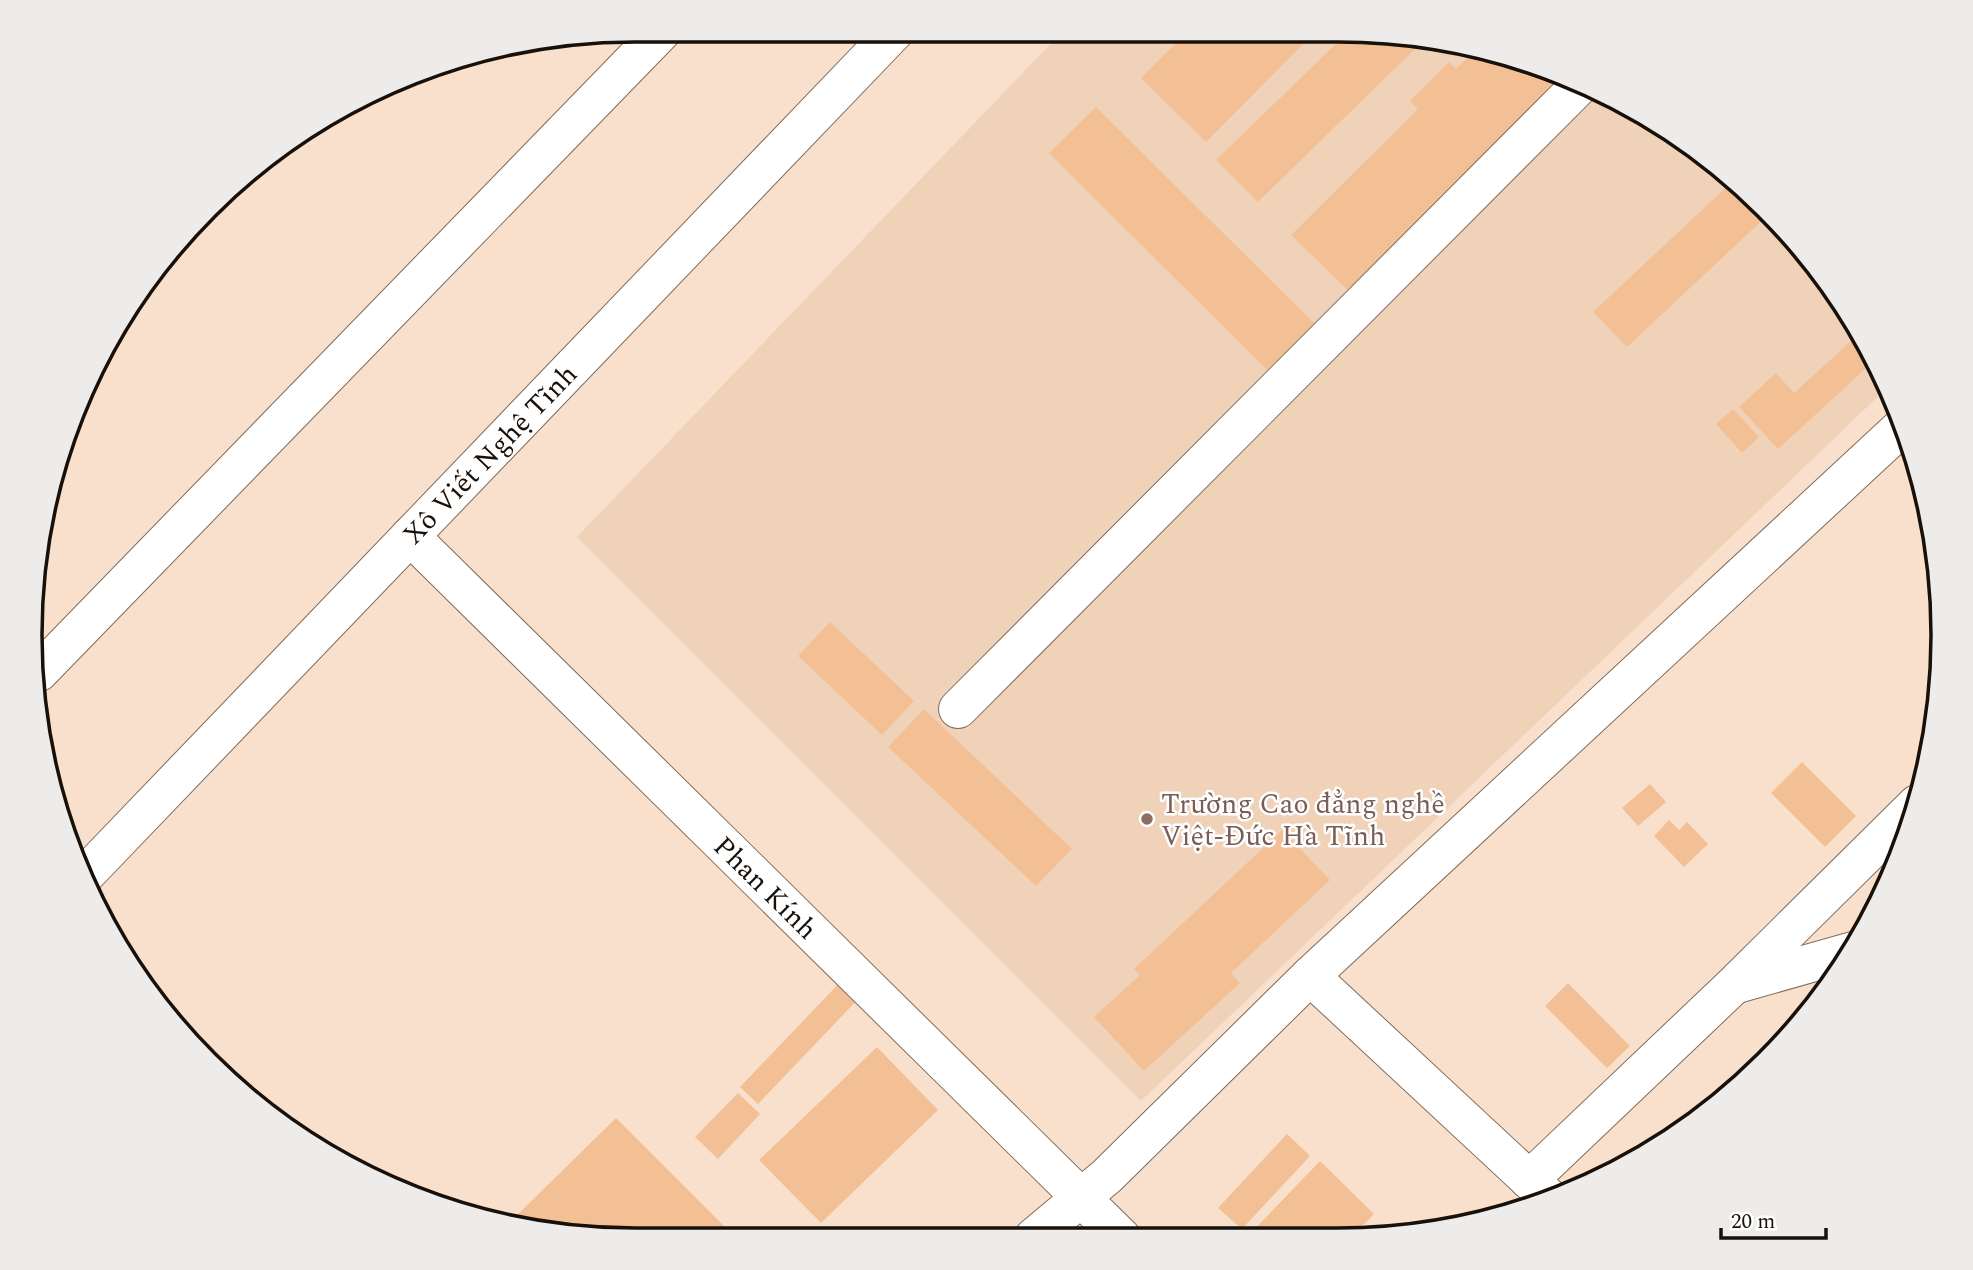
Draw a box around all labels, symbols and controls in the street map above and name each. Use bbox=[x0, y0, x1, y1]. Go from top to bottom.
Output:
street label: Xô Viết Nghệ Tĩnh bbox=[393, 354, 588, 555]
place label: Trường Cao đẳng nghề Việt-Đức Hà Tĩnh bbox=[1161, 783, 1445, 858]
marker: Trường Cao đẳng nghề Việt-Đức Hà Tĩnh bbox=[1139, 811, 1155, 827]
street label: Phan Kính bbox=[703, 826, 827, 950]
scale bar bbox=[1721, 1196, 1826, 1240]
text: 20 m bbox=[1731, 1206, 1775, 1238]

